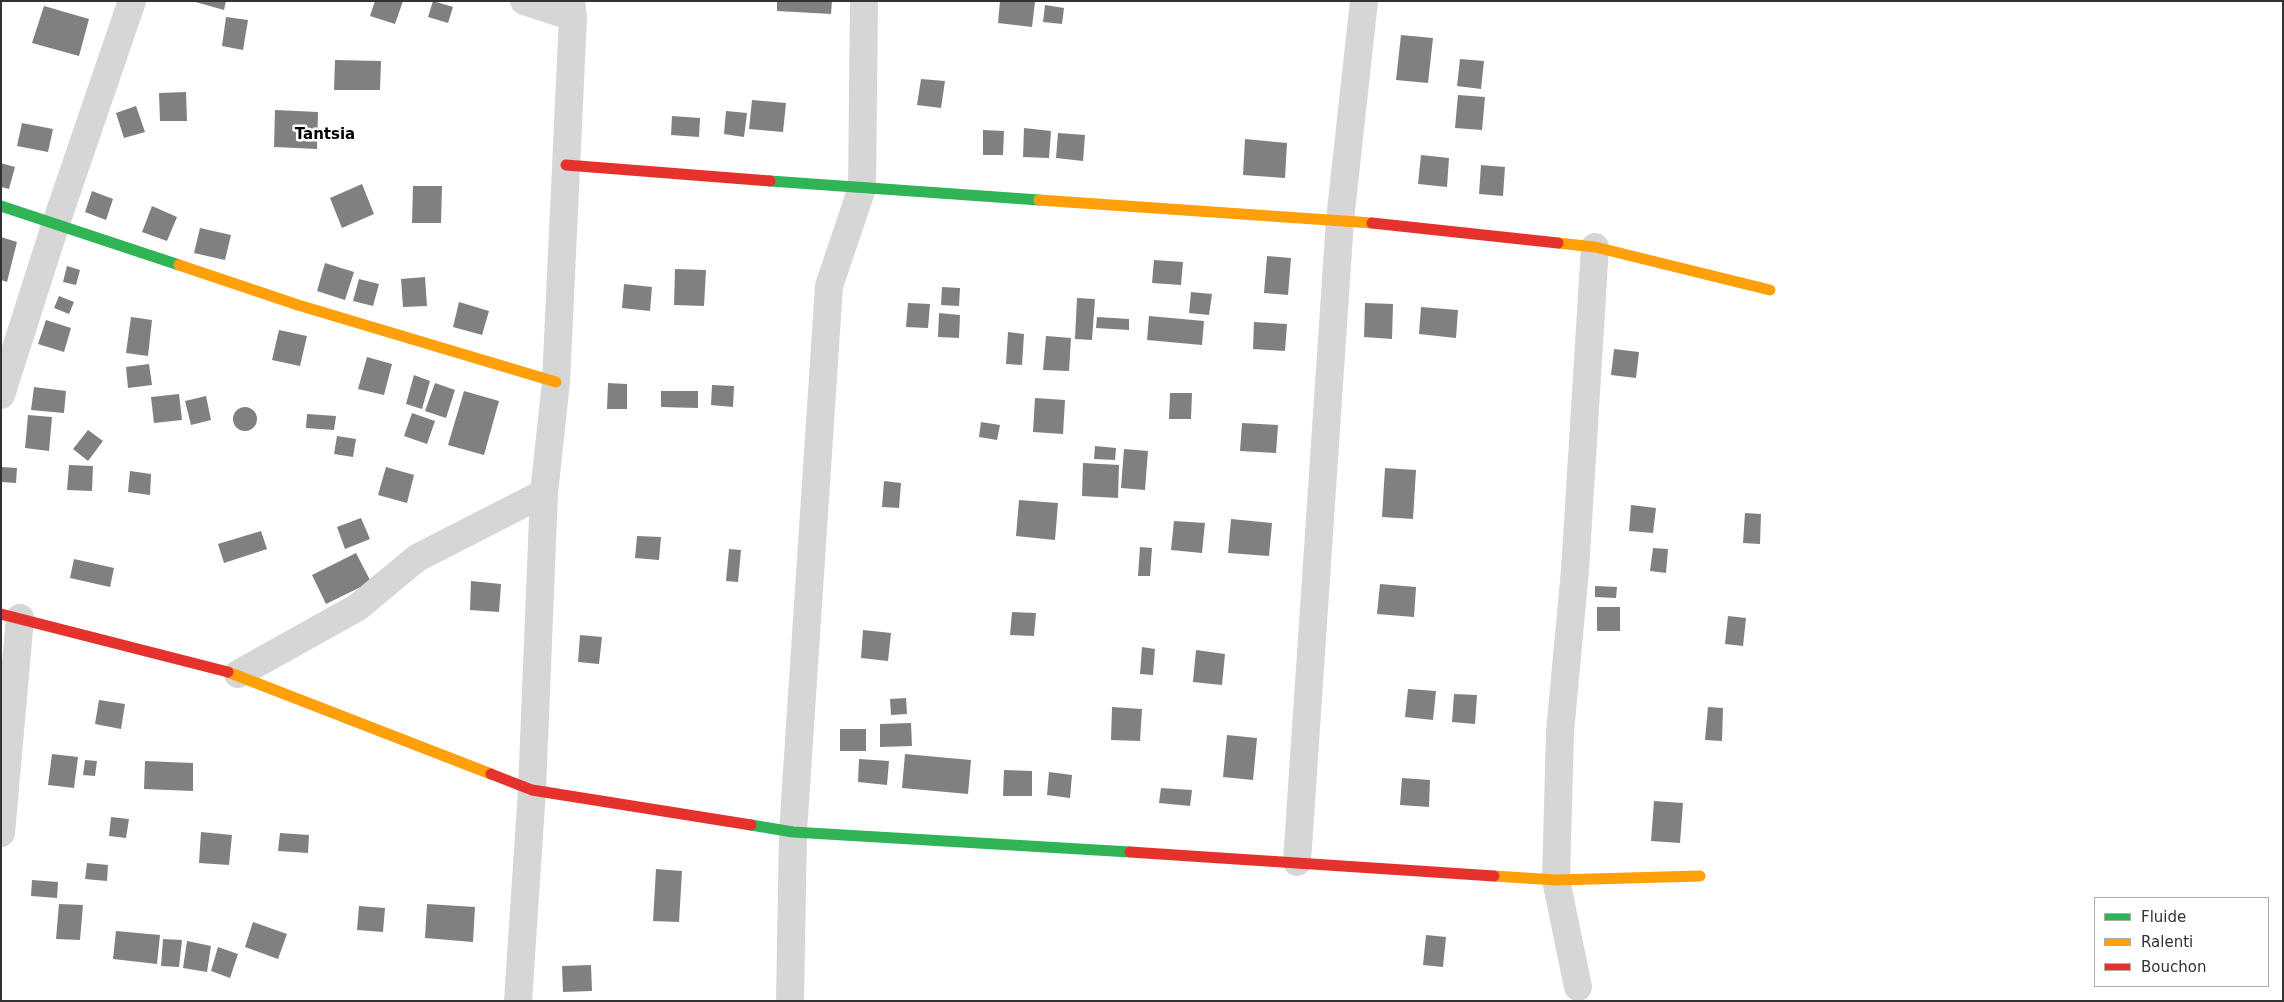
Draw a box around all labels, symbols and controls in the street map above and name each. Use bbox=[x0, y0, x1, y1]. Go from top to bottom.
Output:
district label: Tantsia bbox=[295, 126, 355, 144]
legend bbox=[2094, 897, 2269, 987]
text: Fluide bbox=[2141, 908, 2186, 926]
text: Ralenti bbox=[2141, 933, 2193, 951]
text: Bouchon bbox=[2141, 958, 2206, 976]

